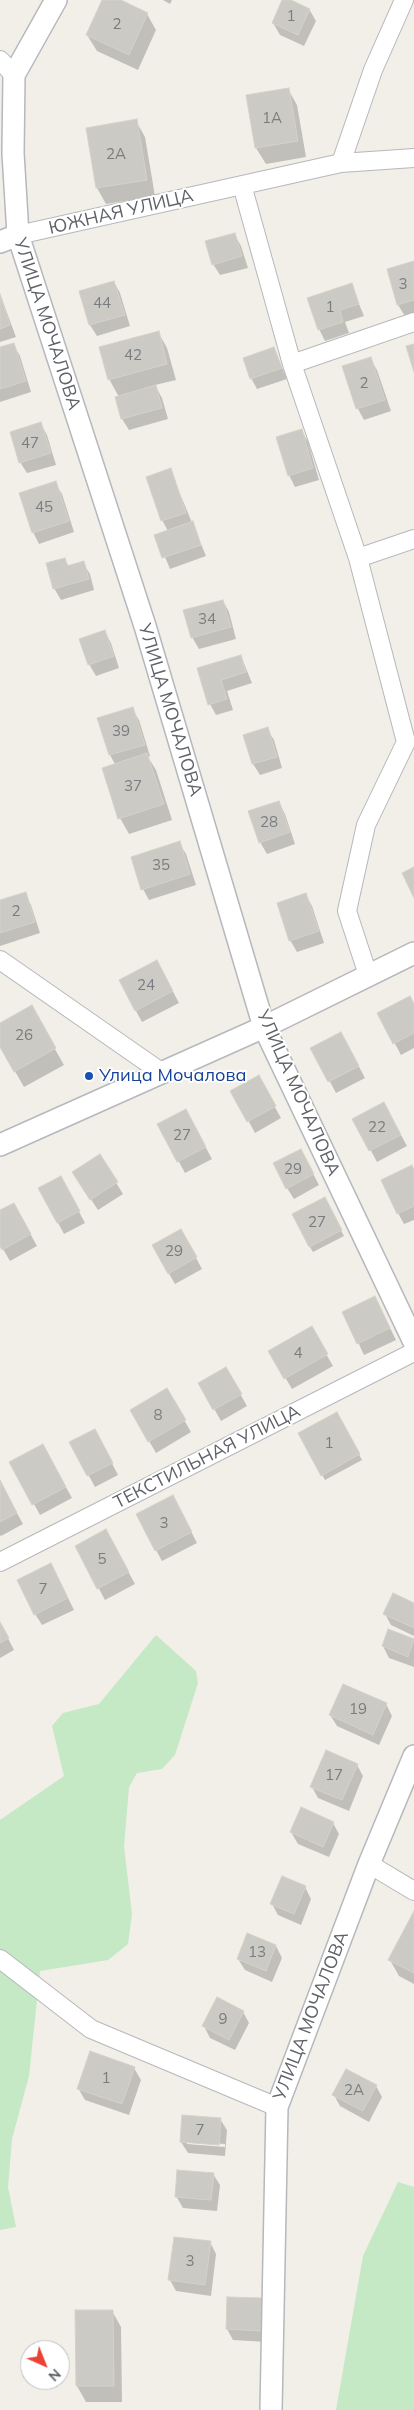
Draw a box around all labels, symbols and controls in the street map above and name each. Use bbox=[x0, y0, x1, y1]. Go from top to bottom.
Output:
house number: 1 bbox=[287, 7, 295, 25]
house number: 2 bbox=[113, 15, 121, 33]
house number: 1А bbox=[262, 109, 282, 127]
house number: 2А bbox=[106, 145, 126, 163]
street label: ЮЖНАЯ УЛИЦА bbox=[47, 185, 195, 239]
street label: УЛИЦА МОЧАЛОВА bbox=[9, 235, 85, 413]
house number: 3 bbox=[399, 275, 407, 293]
house number: 44 bbox=[93, 294, 111, 312]
house number: 1 bbox=[326, 298, 334, 316]
house number: 42 bbox=[124, 346, 142, 364]
house number: 2 bbox=[360, 374, 368, 392]
house number: 47 bbox=[21, 434, 39, 452]
house number: 45 bbox=[35, 498, 53, 516]
house number: 34 bbox=[198, 610, 216, 628]
street label: УЛИЦА МОЧАЛОВА bbox=[133, 621, 207, 799]
house number: 39 bbox=[112, 722, 130, 740]
house number: 37 bbox=[124, 777, 142, 795]
house number: 28 bbox=[260, 813, 278, 831]
house number: 35 bbox=[152, 856, 170, 874]
house number: 2 bbox=[12, 902, 20, 920]
house number: 24 bbox=[137, 976, 155, 994]
street label: УЛИЦА МОЧАЛОВА bbox=[252, 1007, 344, 1179]
house number: 26 bbox=[15, 1026, 33, 1044]
place label: Улица Мочалова bbox=[99, 1065, 247, 1087]
marker: Улица Мочалова bbox=[83, 1070, 95, 1082]
house number: 22 bbox=[368, 1118, 386, 1136]
house number: 27 bbox=[173, 1126, 191, 1144]
house number: 29 bbox=[284, 1160, 302, 1178]
house number: 27 bbox=[308, 1213, 326, 1231]
house number: 29 bbox=[165, 1242, 183, 1260]
house number: 4 bbox=[294, 1344, 302, 1362]
street label: ТЕКСТИЛЬНАЯ УЛИЦА bbox=[110, 1401, 304, 1513]
house number: 8 bbox=[154, 1406, 162, 1424]
house number: 1 bbox=[325, 1434, 333, 1452]
house number: 3 bbox=[160, 1514, 168, 1532]
house number: 5 bbox=[98, 1550, 106, 1568]
house number: 7 bbox=[39, 1580, 47, 1598]
house number: 19 bbox=[349, 1700, 367, 1718]
house number: 17 bbox=[325, 1766, 343, 1784]
street label: УЛИЦА МОЧАЛОВА bbox=[269, 1928, 353, 2104]
house number: 13 bbox=[248, 1943, 266, 1961]
house number: 9 bbox=[219, 2010, 227, 2028]
house number: 1 bbox=[102, 2069, 110, 2087]
house number: 2А bbox=[344, 2081, 364, 2099]
house number: 7 bbox=[196, 2121, 204, 2139]
house number: 3 bbox=[186, 2252, 194, 2270]
north arrow bbox=[20, 2340, 70, 2390]
text: N bbox=[45, 2365, 65, 2385]

